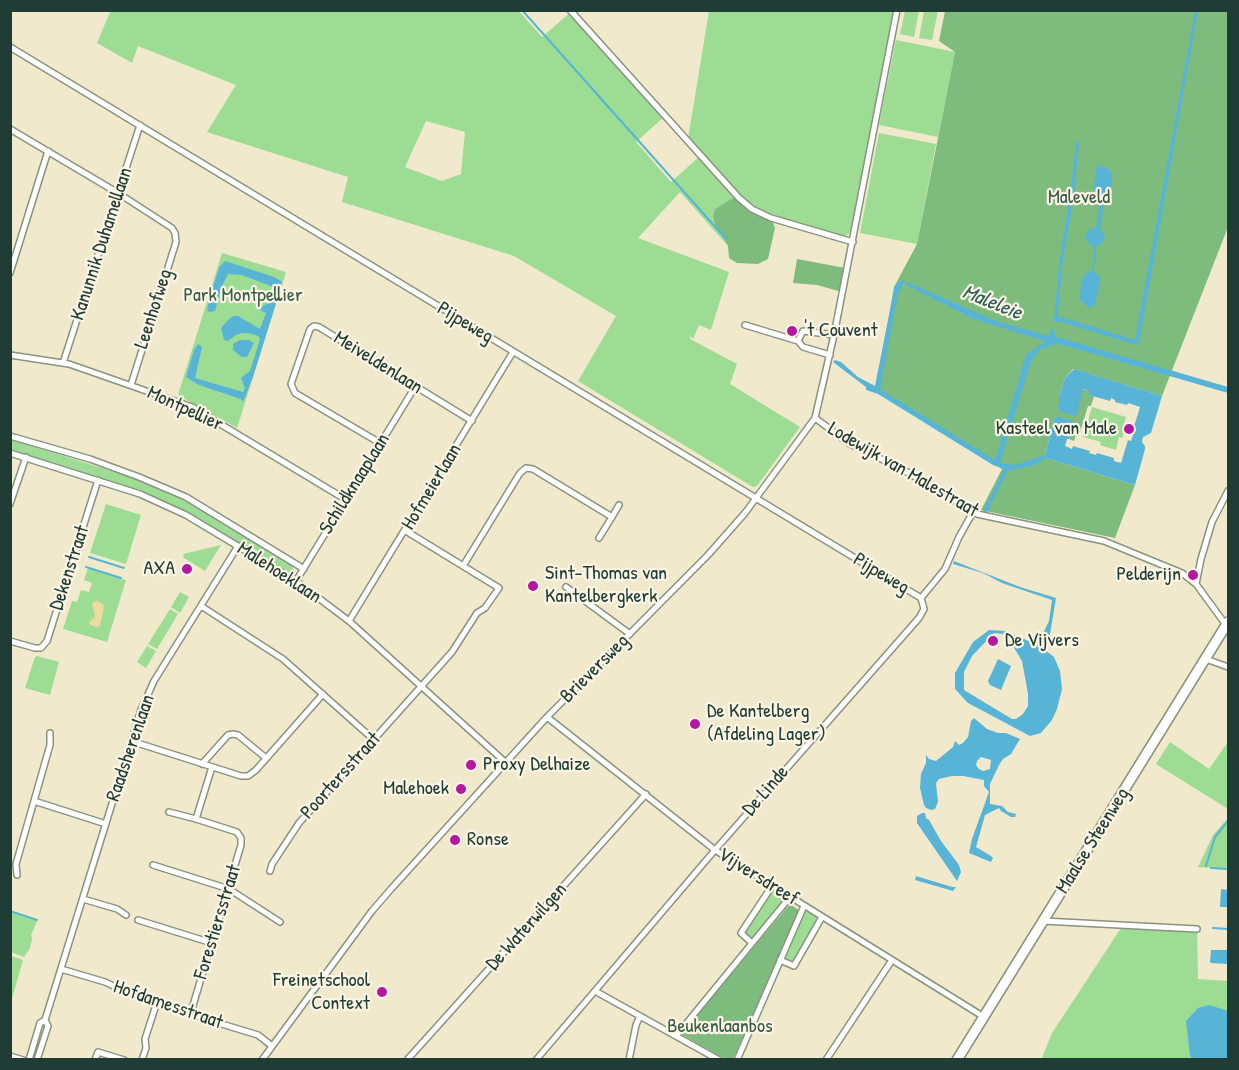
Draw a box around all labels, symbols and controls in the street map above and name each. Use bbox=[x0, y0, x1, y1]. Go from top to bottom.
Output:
street label: Kanunnik Duhamellaan bbox=[66, 164, 138, 324]
park label: Maleveld bbox=[1048, 186, 1110, 210]
street label: Leenhofweg bbox=[130, 266, 178, 352]
water label: Maleleie bbox=[959, 280, 1025, 326]
park label: Park Montpellier bbox=[183, 284, 303, 308]
street label: Pijpeweg bbox=[432, 297, 498, 349]
place label: 't Couvent bbox=[804, 319, 878, 343]
marker: 't Couvent bbox=[785, 324, 799, 338]
street label: Meiveldenlaan bbox=[329, 326, 427, 400]
street label: Montpellier bbox=[143, 381, 227, 437]
street label: Lodewijk van Malestraat bbox=[823, 417, 983, 523]
place label: Kasteel van Male bbox=[996, 417, 1117, 441]
marker: Kasteel van Male bbox=[1122, 422, 1136, 436]
street label: Schildknaaplaan bbox=[314, 429, 396, 539]
street label: Hofmeierlaan bbox=[397, 440, 467, 534]
street label: Dekenstraat bbox=[45, 523, 95, 613]
street label: Malehoeklaan bbox=[232, 537, 326, 609]
street label: Pijpeweg bbox=[848, 548, 914, 600]
place label: AXA bbox=[143, 557, 175, 581]
marker: AXA bbox=[180, 562, 194, 576]
place label: Sint-Thomas van Kantelbergkerk bbox=[545, 562, 667, 609]
place label: Pelderijn bbox=[1116, 563, 1181, 587]
marker: Pelderijn bbox=[1186, 568, 1200, 582]
marker: Sint-Thomas van Kantelbergkerk bbox=[526, 579, 540, 593]
street label: Brieversweg bbox=[555, 629, 635, 709]
place label: De Vijvers bbox=[1005, 629, 1079, 653]
marker: De Vijvers bbox=[986, 634, 1000, 648]
street label: Raadsherenlaan bbox=[102, 691, 160, 805]
place label: De Kantelberg (Afdeling Lager) bbox=[707, 700, 826, 747]
marker: De Kantelberg (Afdeling Lager) bbox=[688, 717, 702, 731]
street label: Poortersstraat bbox=[296, 728, 386, 824]
place label: Proxy Delhaize bbox=[483, 753, 590, 777]
marker: Proxy Delhaize bbox=[464, 758, 478, 772]
street label: De Linde bbox=[738, 761, 794, 821]
place label: Malehoek bbox=[383, 777, 449, 801]
marker: Malehoek bbox=[454, 782, 468, 796]
street label: Maalse Steenweg bbox=[1051, 784, 1135, 898]
place label: Ronse bbox=[467, 828, 509, 852]
marker: Ronse bbox=[448, 833, 462, 847]
street label: Vijversdreef bbox=[713, 843, 803, 911]
street label: Forestiersstraat bbox=[189, 862, 247, 982]
street label: De Waterwilgen bbox=[481, 878, 573, 976]
place label: Freinetschool Context bbox=[273, 969, 370, 1016]
street label: Hofdamesstraat bbox=[110, 975, 226, 1035]
marker: Freinetschool Context bbox=[375, 985, 389, 999]
park label: Beukenlaanbos bbox=[667, 1015, 773, 1039]

